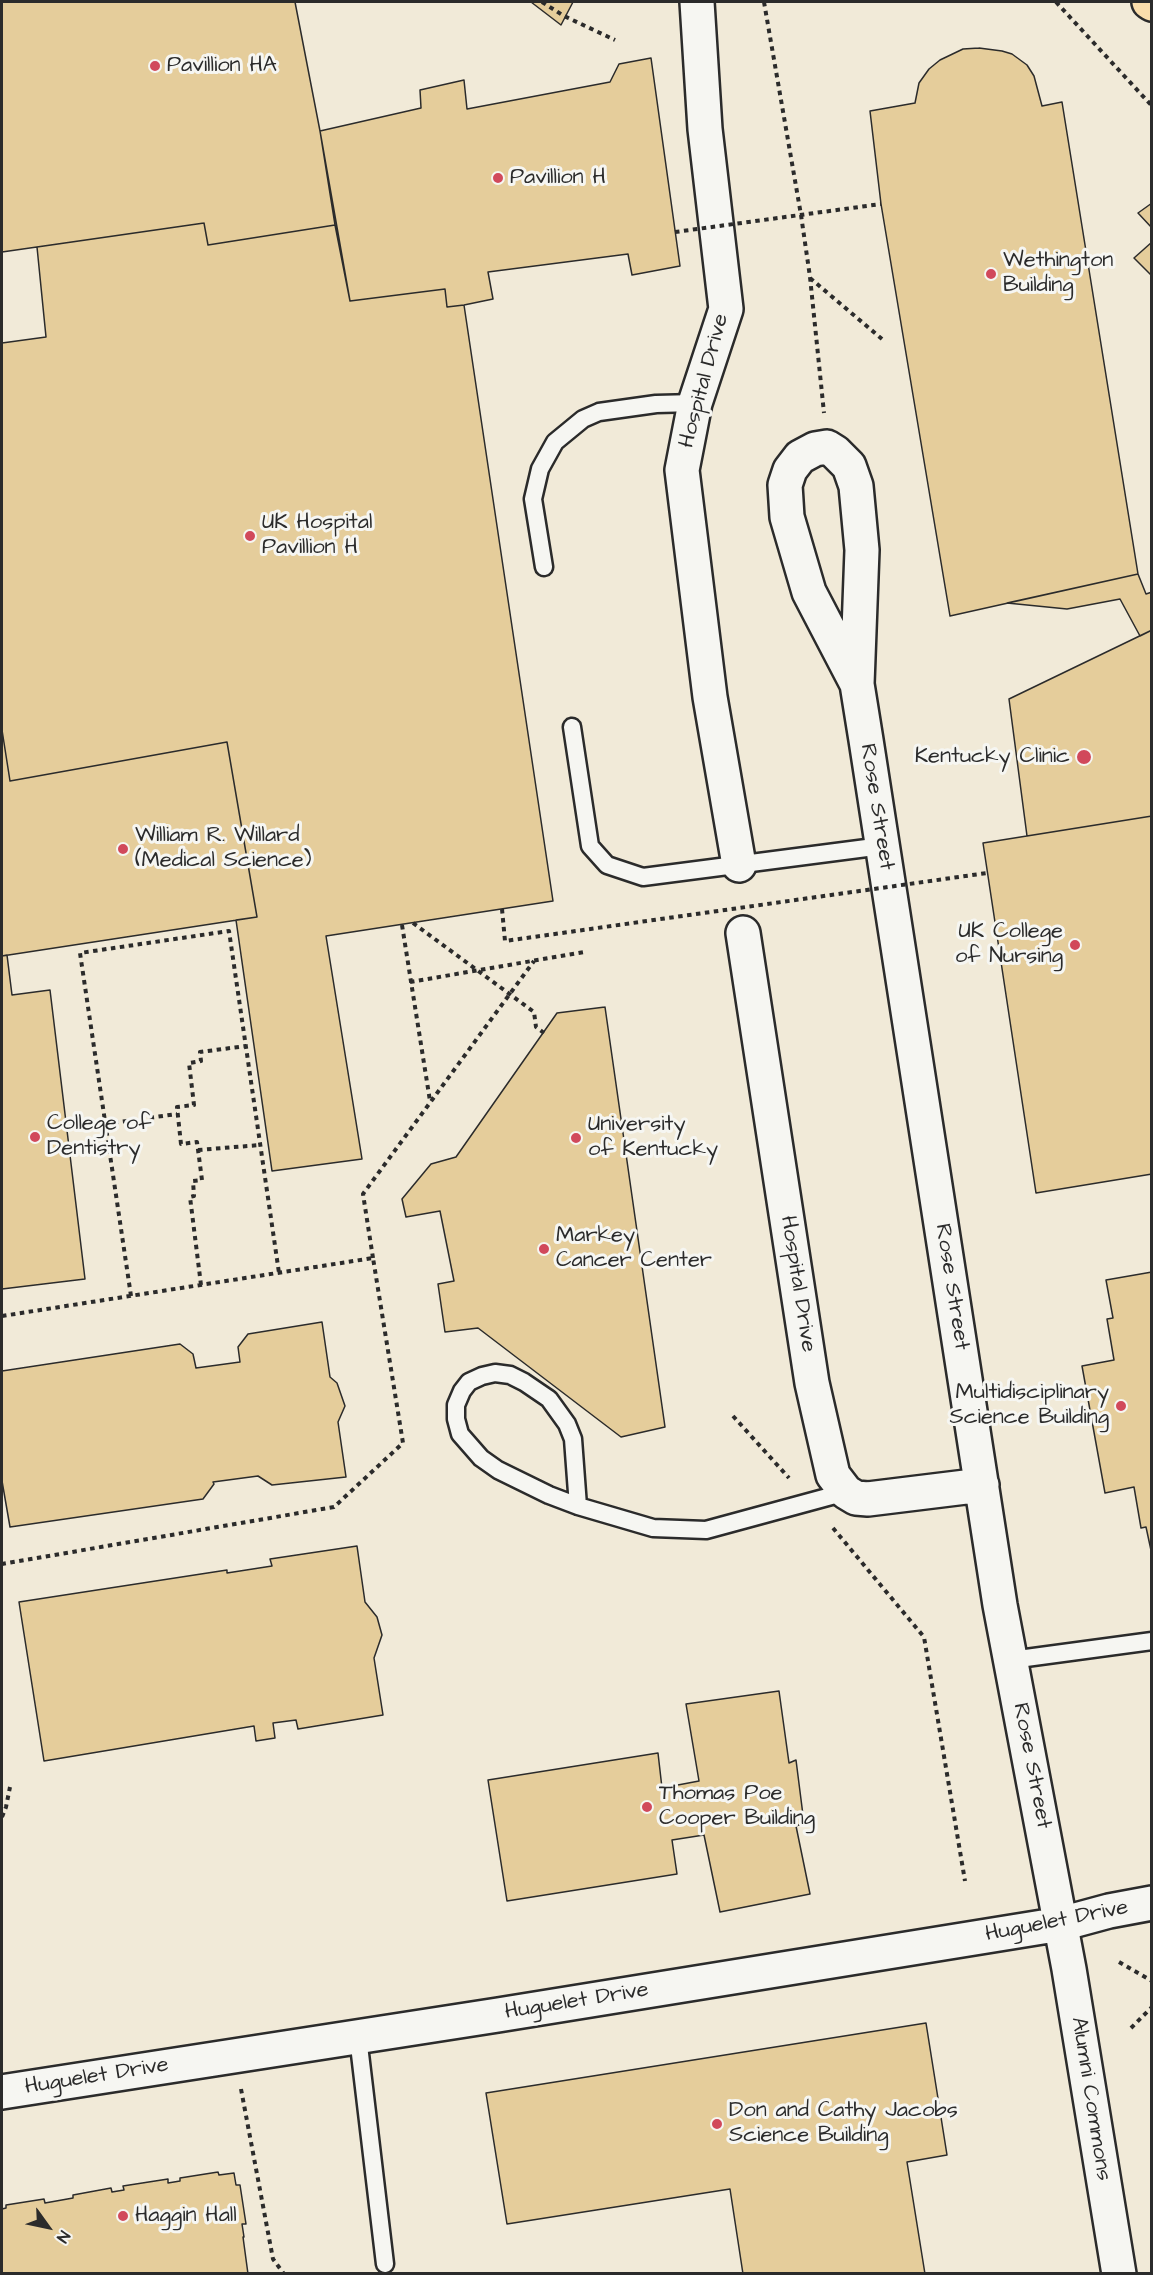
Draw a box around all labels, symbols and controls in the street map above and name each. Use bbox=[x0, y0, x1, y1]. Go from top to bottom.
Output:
place label: Pavillion HA bbox=[167, 53, 277, 79]
marker: Pavillion HA bbox=[148, 59, 162, 73]
place label: Pavillion H bbox=[510, 165, 606, 191]
marker: Pavillion H bbox=[491, 171, 505, 185]
place label: Wethington Building bbox=[1003, 248, 1113, 300]
marker: Wethington Building bbox=[984, 267, 998, 281]
street label: Hospital Drive bbox=[674, 311, 736, 451]
place label: UK Hospital Pavillion H bbox=[262, 510, 372, 562]
marker: UK Hospital Pavillion H bbox=[243, 529, 257, 543]
street label: Rose Street bbox=[853, 742, 899, 872]
place label: Kentucky Clinic bbox=[915, 744, 1070, 770]
marker: Kentucky Clinic bbox=[1075, 748, 1093, 766]
place label: William R. Willard (Medical Science) bbox=[135, 823, 311, 874]
marker: William R. Willard (Medical Science) bbox=[116, 842, 130, 856]
place label: UK College of Nursing bbox=[955, 919, 1063, 970]
marker: UK College of Nursing bbox=[1068, 938, 1082, 952]
place label: College of Dentistry bbox=[47, 1111, 151, 1162]
place label: University of Kentucky bbox=[588, 1112, 718, 1164]
marker: College of Dentistry bbox=[28, 1130, 42, 1144]
marker: University of Kentucky bbox=[569, 1131, 583, 1145]
street label: Hospital Drive bbox=[773, 1214, 821, 1354]
street label: Rose Street bbox=[928, 1222, 974, 1352]
place label: Markey Cancer Center bbox=[556, 1223, 712, 1274]
marker: Markey Cancer Center bbox=[537, 1242, 551, 1256]
place label: Multidisciplinary Science Building bbox=[950, 1380, 1109, 1432]
marker: Multidisciplinary Science Building bbox=[1114, 1399, 1128, 1413]
street label: Rose Street bbox=[1006, 1701, 1056, 1831]
place label: Thomas Poe Cooper Building bbox=[659, 1781, 815, 1832]
marker: Thomas Poe Cooper Building bbox=[640, 1800, 654, 1814]
street label: Huguelet Drive bbox=[983, 1895, 1131, 1949]
street label: Huguelet Drive bbox=[503, 1978, 651, 2026]
street label: Alumni Commons bbox=[1064, 2015, 1116, 2183]
street label: Huguelet Drive bbox=[23, 2053, 171, 2101]
place label: Don and Cathy Jacobs Science Building bbox=[729, 2098, 958, 2150]
marker: Don and Cathy Jacobs Science Building bbox=[710, 2117, 724, 2131]
north arrow bbox=[18, 2197, 78, 2257]
place label: Haggin Hall bbox=[135, 2203, 237, 2229]
marker: Haggin Hall bbox=[116, 2209, 130, 2223]
text: N bbox=[51, 2227, 75, 2247]

